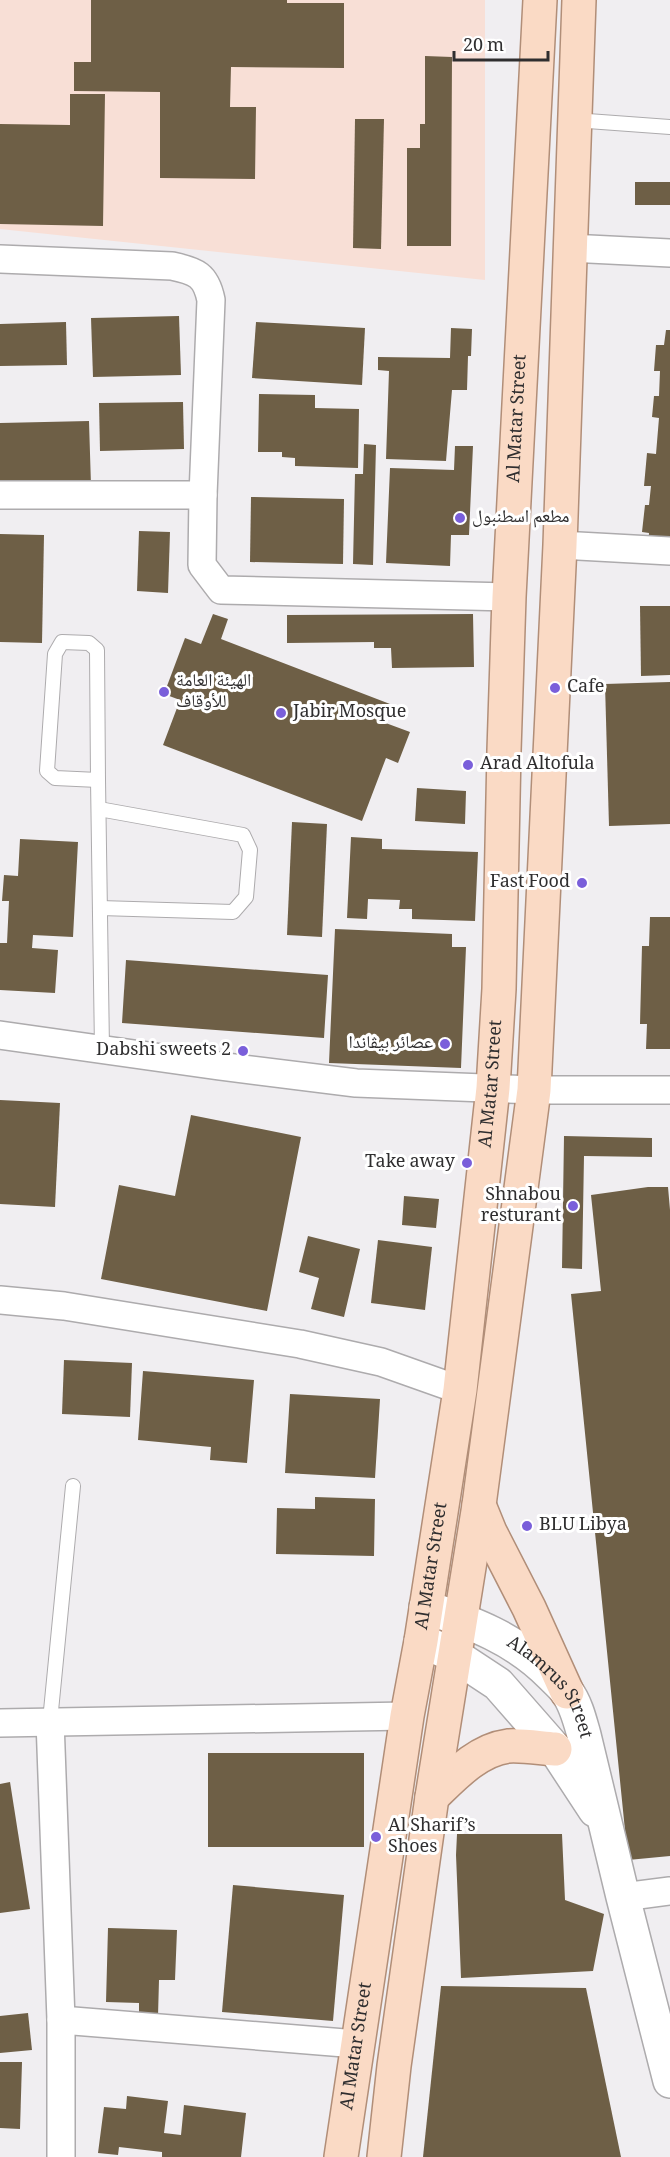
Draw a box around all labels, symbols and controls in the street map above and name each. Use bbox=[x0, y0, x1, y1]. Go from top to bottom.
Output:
scale bar bbox=[454, 24, 548, 62]
text: 20 m bbox=[463, 32, 504, 62]
street label: Al Matar Street bbox=[500, 354, 537, 484]
place label: مطعم اسطنبول bbox=[472, 503, 570, 533]
marker: مطعم اسطنبول bbox=[453, 511, 467, 525]
place label: الهيئة العامة للأوقاف bbox=[176, 667, 251, 718]
place label: Cafe bbox=[567, 673, 604, 703]
marker: Cafe bbox=[548, 681, 562, 695]
marker: الهيئة العامة للأوقاف bbox=[157, 685, 171, 699]
place label: Jabir Mosque bbox=[292, 698, 406, 728]
marker: Jabir Mosque bbox=[274, 706, 288, 720]
place label: Arad Altofula bbox=[480, 750, 595, 780]
marker: Arad Altofula bbox=[461, 758, 475, 772]
place label: Fast Food bbox=[490, 868, 570, 898]
marker: Fast Food bbox=[575, 876, 589, 890]
street label: Al Matar Street bbox=[472, 1019, 512, 1150]
place label: عصائر بيڤاندا bbox=[348, 1029, 433, 1059]
place label: Dabshi sweets 2 bbox=[96, 1036, 231, 1066]
marker: عصائر بيڤاندا bbox=[438, 1037, 452, 1051]
marker: Dabshi sweets 2 bbox=[236, 1044, 250, 1058]
place label: Take away bbox=[365, 1148, 456, 1178]
marker: Take away bbox=[460, 1156, 474, 1170]
place label: Shnabou resturant bbox=[481, 1181, 562, 1232]
marker: Shnabou resturant bbox=[566, 1199, 580, 1213]
street label: Al Matar Street bbox=[408, 1500, 457, 1632]
place label: BLU Libya bbox=[539, 1511, 627, 1541]
marker: BLU Libya bbox=[520, 1519, 534, 1533]
street label: Alamrus Street bbox=[500, 1629, 599, 1742]
place label: Al Sharif’s Shoes bbox=[388, 1812, 476, 1863]
marker: Al Sharif’s Shoes bbox=[369, 1830, 383, 1844]
street label: Al Matar Street bbox=[333, 1980, 382, 2112]

